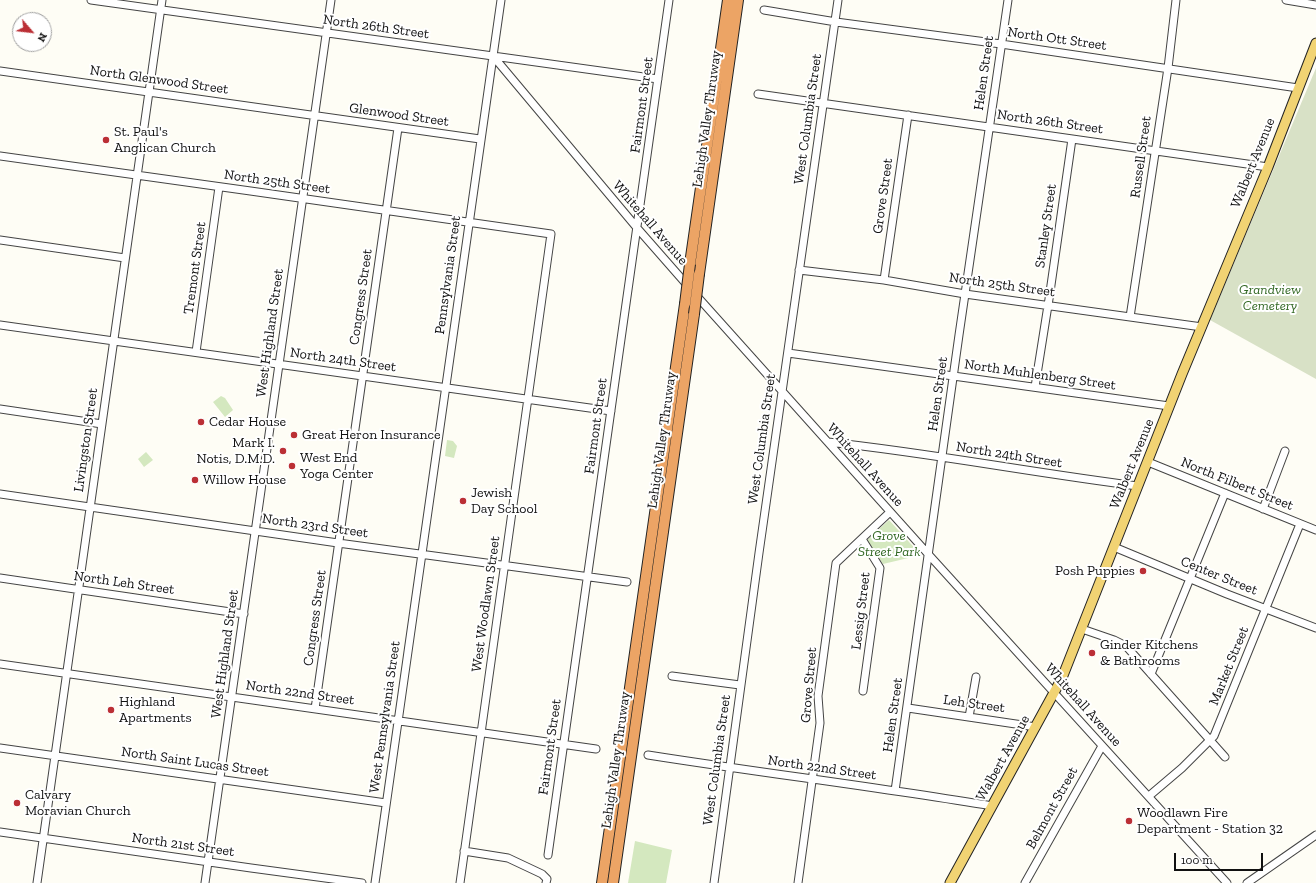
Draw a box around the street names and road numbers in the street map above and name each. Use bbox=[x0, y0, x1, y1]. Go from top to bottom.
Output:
street label: North 26th Street bbox=[322, 11, 430, 43]
street label: North Ott Street bbox=[1006, 24, 1108, 54]
street label: Helen Street bbox=[970, 35, 998, 111]
street label: Lehigh Valley Thruway bbox=[689, 49, 725, 189]
street label: West Columbia Street bbox=[791, 53, 825, 185]
street label: Fairmont Street bbox=[627, 56, 657, 154]
street label: North Glenwood Street bbox=[89, 62, 229, 98]
street label: Glenwood Street bbox=[348, 100, 450, 130]
street label: North 26th Street bbox=[996, 106, 1104, 138]
street label: Russell Street bbox=[1127, 115, 1155, 199]
street label: Walbert Avenue bbox=[1227, 116, 1279, 210]
street label: Grove Street bbox=[869, 157, 897, 235]
street label: North 25th Street bbox=[223, 166, 331, 198]
street label: Whitehall Avenue bbox=[609, 177, 691, 269]
street label: Stanley Street bbox=[1032, 183, 1060, 269]
street label: Pennsylvania Street bbox=[431, 215, 465, 335]
street label: Tremont Street bbox=[180, 221, 210, 315]
street label: Congress Street bbox=[346, 248, 376, 346]
street label: West Highland Street bbox=[253, 268, 287, 398]
street label: North 25th Street bbox=[948, 269, 1056, 301]
street label: North 24th Street bbox=[289, 344, 397, 376]
street label: Helen Street bbox=[924, 356, 952, 432]
street label: North Muhlenberg Street bbox=[963, 356, 1117, 394]
street label: Lehigh Valley Thruway bbox=[644, 370, 680, 510]
street label: West Columbia Street bbox=[745, 373, 779, 505]
street label: Fairmont Street bbox=[581, 377, 611, 475]
street label: Livingston Street bbox=[70, 387, 102, 493]
street label: Walbert Avenue bbox=[1106, 417, 1158, 511]
street label: Whitehall Avenue bbox=[823, 420, 907, 510]
street label: North 24th Street bbox=[955, 438, 1063, 472]
street label: North Filbert Street bbox=[1178, 454, 1296, 514]
street label: North 23rd Street bbox=[261, 510, 369, 542]
street label: West Woodlawn Street bbox=[468, 535, 504, 673]
street label: Center Street bbox=[1178, 553, 1260, 599]
street label: North Leh Street bbox=[73, 568, 175, 598]
street label: Congress Street bbox=[300, 569, 330, 667]
street label: Lessig Street bbox=[848, 571, 874, 651]
street label: West Highland Street bbox=[208, 589, 242, 719]
street label: Market Street bbox=[1206, 624, 1252, 708]
street label: West Pennsylvania Street bbox=[366, 640, 404, 794]
street label: Grove Street bbox=[797, 646, 821, 724]
street label: Whitehall Avenue bbox=[1041, 660, 1125, 750]
street label: North 22nd Street bbox=[245, 677, 355, 709]
street label: Helen Street bbox=[879, 677, 907, 753]
street label: Lehigh Valley Thruway bbox=[598, 690, 634, 830]
street label: Leh Street bbox=[942, 691, 1006, 717]
street label: West Columbia Street bbox=[700, 694, 734, 826]
street label: Fairmont Street bbox=[535, 698, 565, 796]
street label: Walbert Avenue bbox=[972, 712, 1034, 804]
street label: North Saint Lucas Street bbox=[120, 743, 270, 781]
street label: North 22nd Street bbox=[767, 752, 877, 784]
street label: Belmont Street bbox=[1023, 764, 1081, 852]
street label: North 21st Street bbox=[131, 829, 235, 861]

